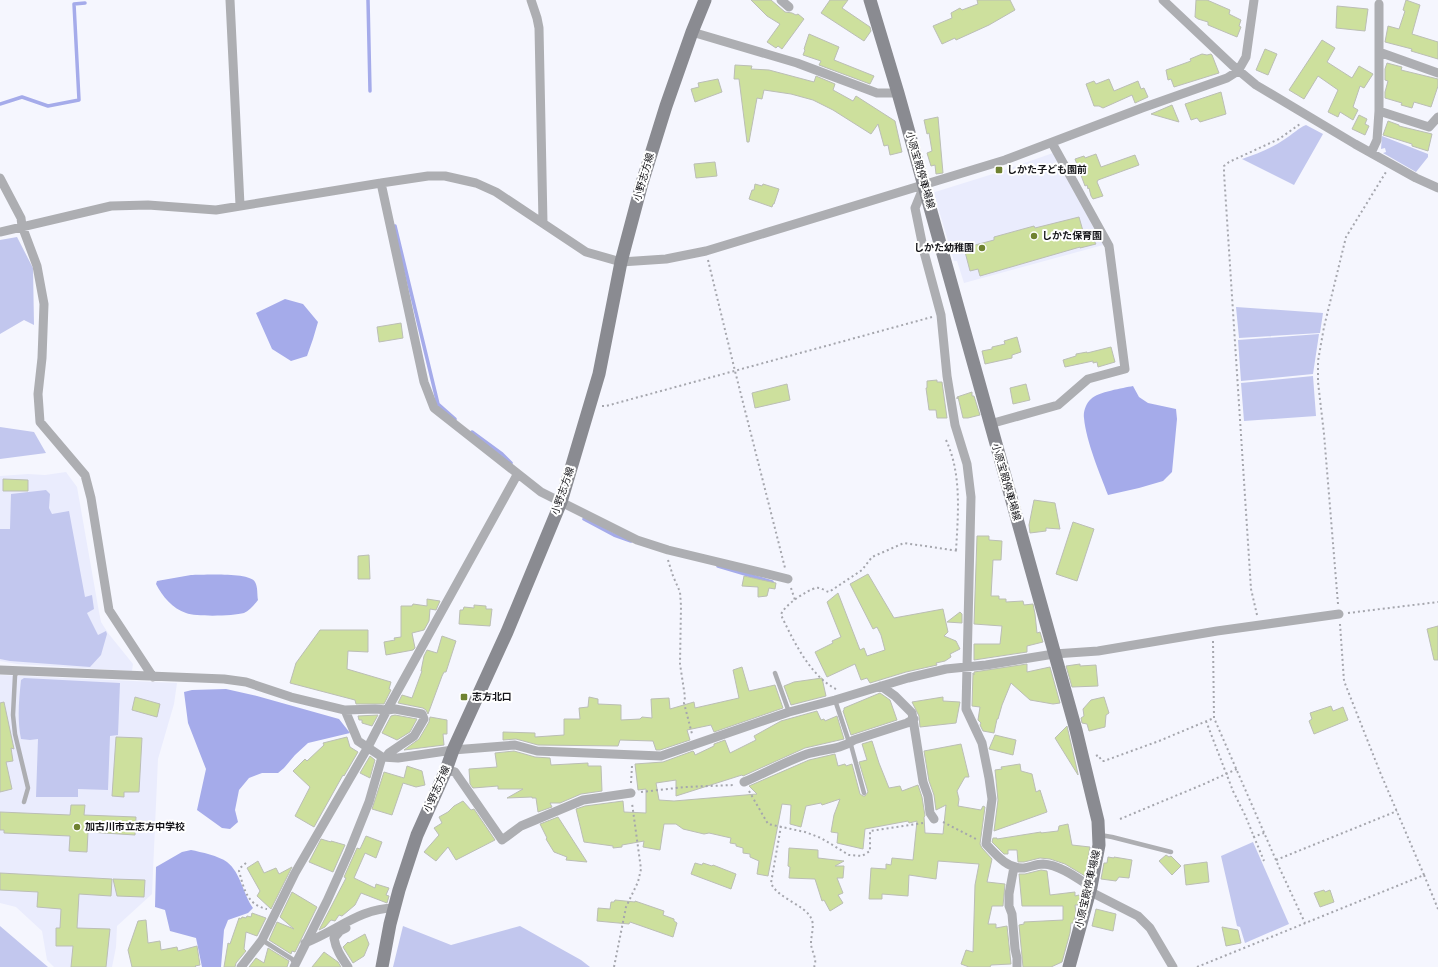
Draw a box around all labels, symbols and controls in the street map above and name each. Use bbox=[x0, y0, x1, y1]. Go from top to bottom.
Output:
street label: 小原宝殿停車場線 bbox=[903, 130, 937, 210]
street label: 小野志方線 bbox=[631, 151, 657, 203]
place label: しかた子ども園前 bbox=[1007, 164, 1087, 176]
marker: しかた子ども園前 bbox=[994, 165, 1004, 175]
place label: しかた保育園 bbox=[1042, 230, 1102, 242]
marker: しかた保育園 bbox=[1029, 231, 1039, 241]
place label: しかた幼稚園 bbox=[914, 242, 974, 254]
marker: しかた幼稚園 bbox=[977, 243, 987, 253]
street label: 小原宝殿停車場線 bbox=[989, 442, 1023, 522]
street label: 小野志方線 bbox=[549, 465, 577, 517]
place label: 志方北口 bbox=[472, 691, 512, 703]
marker: 志方北口 bbox=[459, 692, 469, 702]
street label: 小野志方線 bbox=[421, 764, 453, 814]
place label: 加古川市立志方中学校 bbox=[85, 821, 185, 833]
marker: 加古川市立志方中学校 bbox=[72, 822, 82, 832]
street label: 小原宝殿停車場線 bbox=[1073, 849, 1103, 929]

